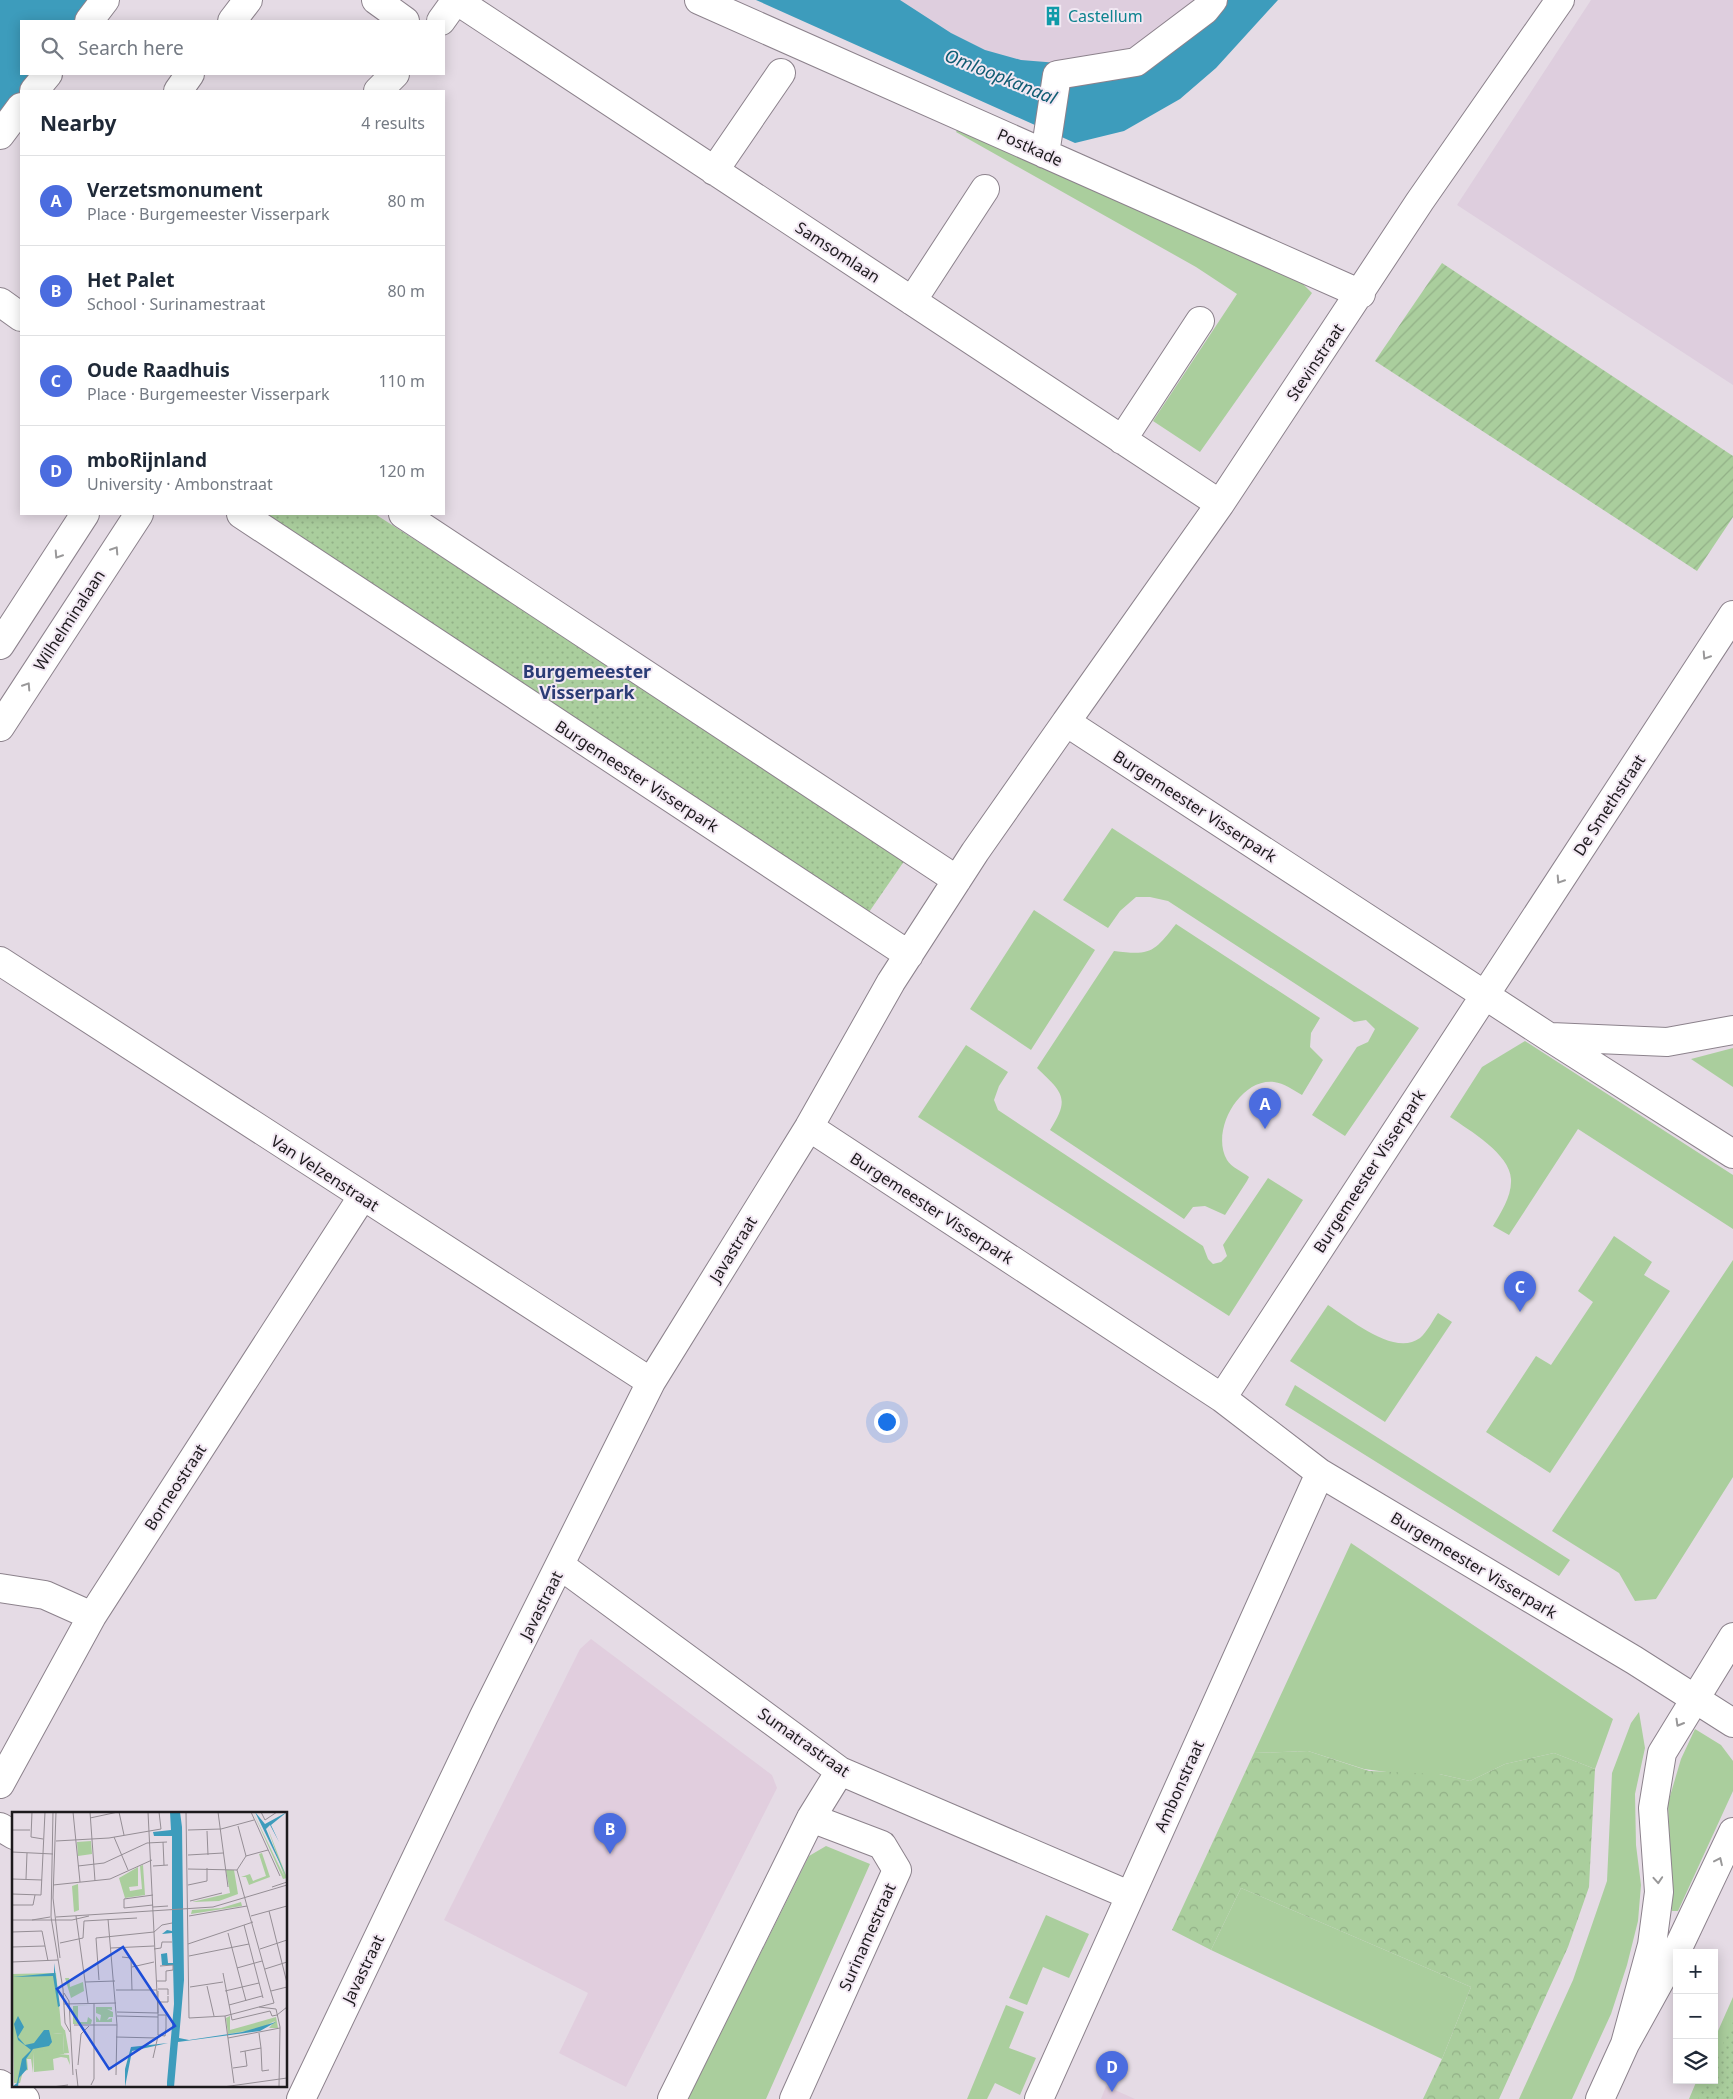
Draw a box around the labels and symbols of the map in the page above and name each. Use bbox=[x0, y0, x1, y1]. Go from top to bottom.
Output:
building icon: Castellum bbox=[1042, 5, 1064, 27]
place label: Castellum bbox=[1068, 5, 1143, 27]
water label: Omloopkanaal bbox=[941, 43, 1061, 109]
street label: Postkade bbox=[994, 123, 1066, 171]
street label: Samsomlaan bbox=[791, 216, 885, 288]
street label: Stevinstraat bbox=[1281, 319, 1349, 405]
one-way arrow bbox=[109, 546, 119, 555]
one-way arrow bbox=[55, 549, 65, 558]
street label: Wilhelminalaan bbox=[28, 565, 110, 675]
one-way arrow bbox=[1703, 650, 1713, 659]
district label: Burgemeester Visserpark bbox=[523, 659, 651, 704]
one-way arrow bbox=[20, 682, 30, 691]
street label: Burgemeester Visserpark bbox=[551, 715, 723, 837]
street label: Burgemeester Visserpark bbox=[1109, 745, 1281, 867]
street label: De Smethstraat bbox=[1568, 750, 1650, 860]
one-way arrow bbox=[1557, 874, 1566, 883]
street label: Burgemeester Visserpark bbox=[1308, 1085, 1430, 1257]
pin: A bbox=[1249, 1088, 1281, 1129]
street label: Van Velzenstraat bbox=[267, 1130, 383, 1216]
street label: Burgemeester Visserpark bbox=[846, 1147, 1018, 1269]
street label: Javastraat bbox=[703, 1212, 762, 1288]
pin: C bbox=[1504, 1271, 1536, 1312]
your location bbox=[874, 1409, 900, 1435]
street label: Borneostraat bbox=[139, 1439, 211, 1534]
street label: Burgemeester Visserpark bbox=[1387, 1507, 1562, 1624]
street label: Javastraat bbox=[514, 1567, 568, 1645]
street label: Sumatrastraat bbox=[754, 1702, 854, 1782]
one-way arrow bbox=[1676, 1718, 1686, 1727]
street label: Ambonstraat bbox=[1149, 1737, 1209, 1835]
inset map bbox=[12, 1812, 288, 2086]
pin: B bbox=[594, 1813, 626, 1854]
one-way arrow bbox=[1713, 1857, 1723, 1866]
one-way arrow bbox=[1652, 1877, 1663, 1885]
street label: Surinamestraat bbox=[833, 1879, 901, 1994]
street label: Javastraat bbox=[336, 1931, 389, 2009]
pin: D bbox=[1096, 2051, 1128, 2092]

